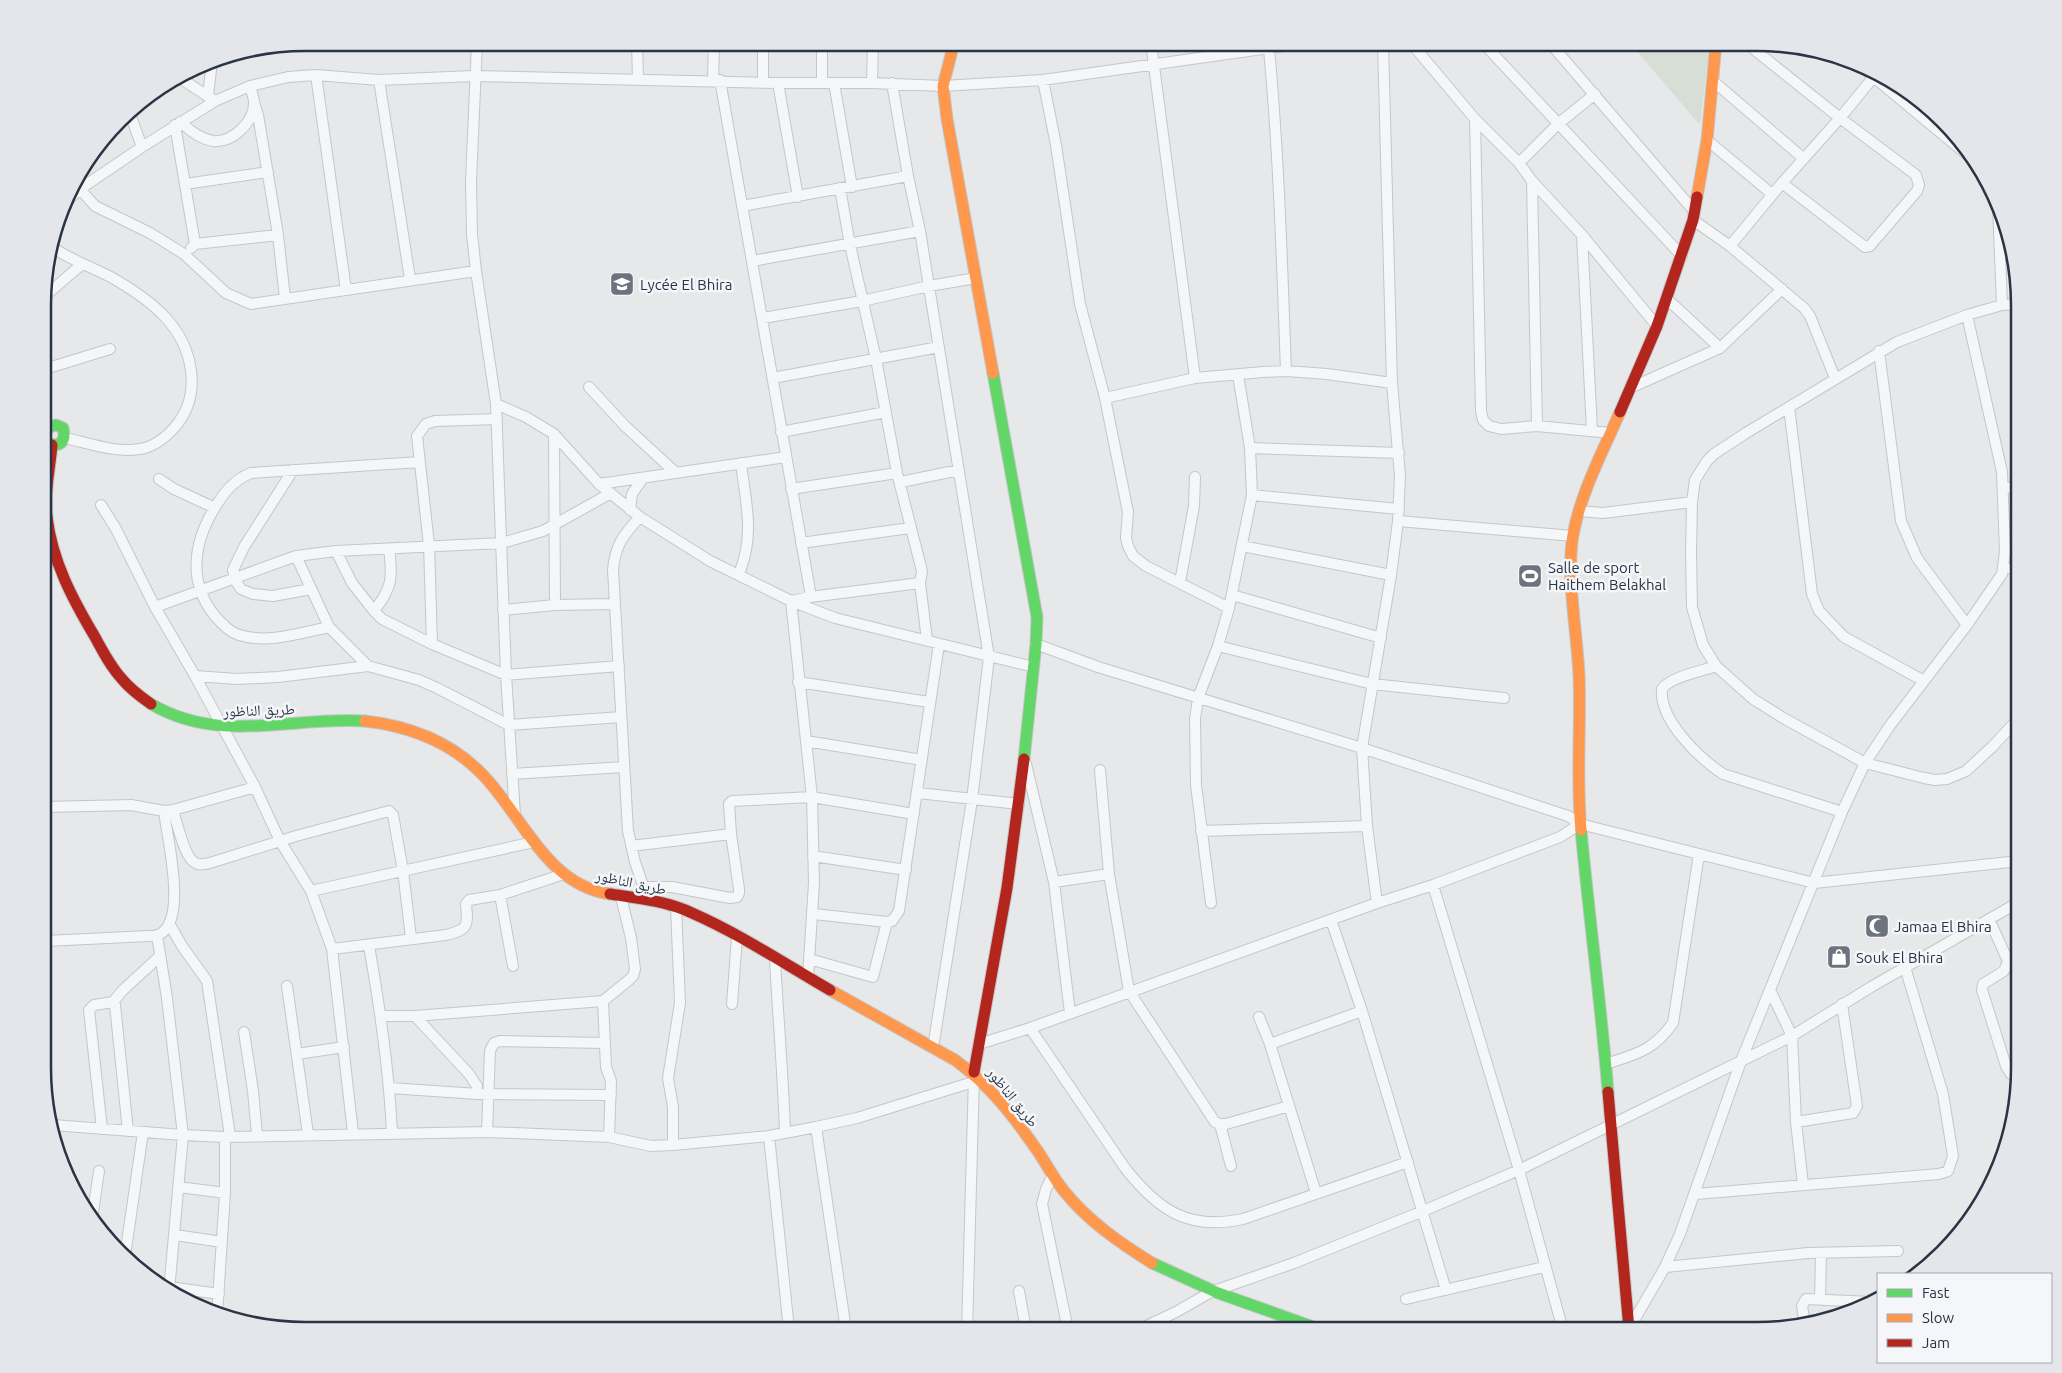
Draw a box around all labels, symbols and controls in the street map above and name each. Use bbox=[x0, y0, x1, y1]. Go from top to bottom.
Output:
school or university icon: Lycée El Bhira bbox=[609, 271, 635, 297]
place label: Lycée El Bhira bbox=[640, 276, 732, 293]
place label: Salle de sport Haithem Belakhal bbox=[1548, 559, 1666, 593]
sports icon: Salle de sport Haithem Belakhal bbox=[1517, 563, 1543, 589]
street label: طريق الناظور bbox=[222, 700, 295, 722]
street label: طريق الناظور bbox=[593, 866, 668, 900]
mosque icon: Jamaa El Bhira bbox=[1864, 913, 1890, 939]
place label: Jamaa El Bhira bbox=[1894, 918, 1992, 935]
shop icon: Souk El Bhira bbox=[1826, 944, 1852, 970]
place label: Souk El Bhira bbox=[1856, 949, 1943, 966]
street label: طريق الناظور bbox=[982, 1063, 1042, 1132]
legend bbox=[1877, 1273, 2052, 1363]
text: Fast bbox=[1922, 1284, 1950, 1301]
text: Slow bbox=[1922, 1309, 1955, 1326]
text: Jam bbox=[1922, 1334, 1950, 1351]

